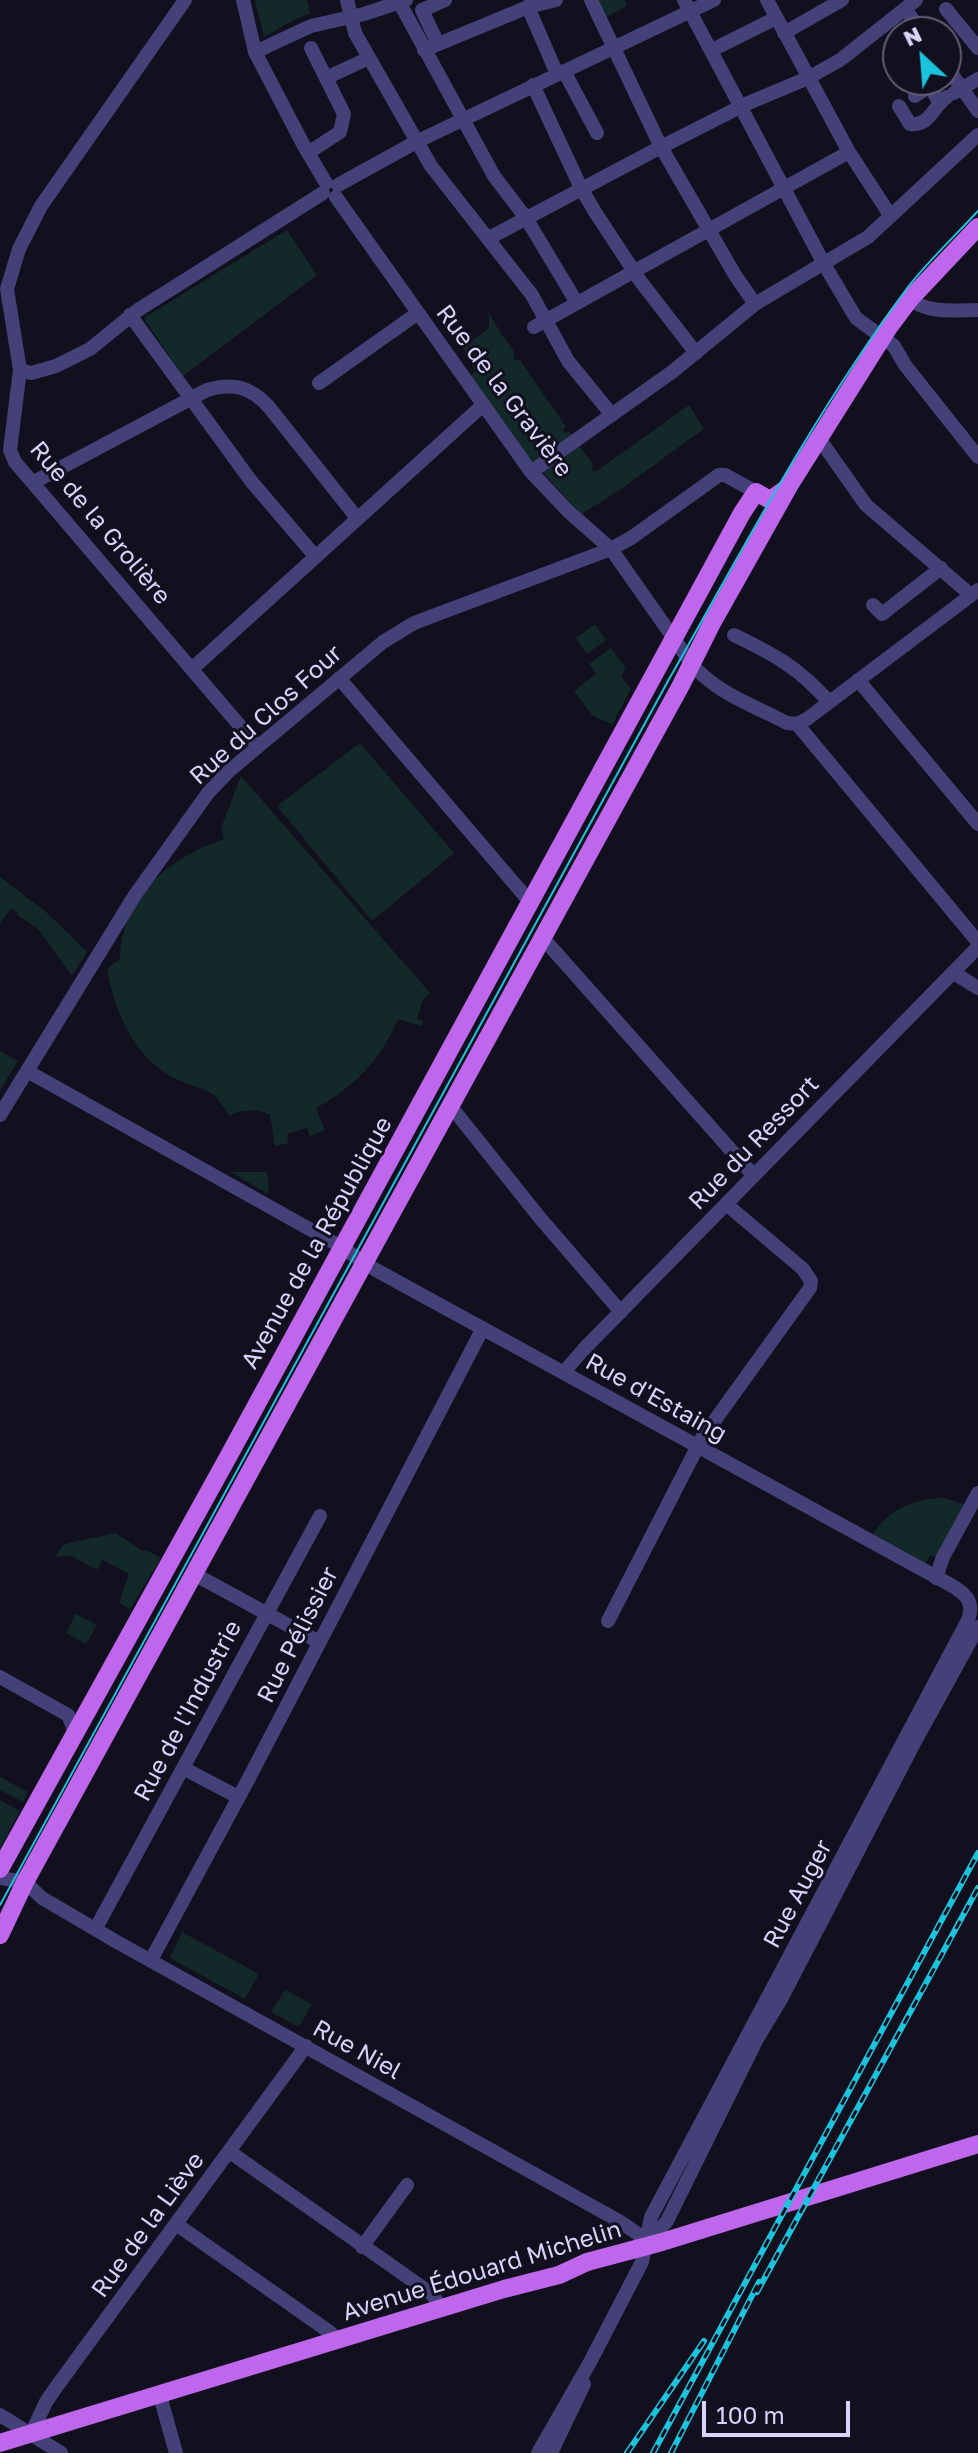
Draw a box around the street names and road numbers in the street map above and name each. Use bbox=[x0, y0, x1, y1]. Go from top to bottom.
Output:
street label: Rue de la Gravière bbox=[430, 299, 578, 483]
street label: Rue de la Grolière bbox=[23, 436, 177, 610]
street label: Rue du Clos Four bbox=[184, 639, 348, 791]
street label: Rue du Ressort bbox=[683, 1070, 825, 1216]
street label: Avenue de la République bbox=[236, 1112, 398, 1374]
street label: Rue d'Estaing bbox=[580, 1347, 732, 1449]
street label: Rue Pélissier bbox=[251, 1562, 345, 1708]
street label: Rue de l'Industrie bbox=[128, 1616, 248, 1806]
street label: Rue Auger bbox=[757, 1835, 839, 1953]
street label: Rue Niel bbox=[308, 2014, 406, 2086]
street label: Rue de la Liève bbox=[86, 2147, 210, 2303]
street label: Avenue Édouard Michelin bbox=[339, 2215, 625, 2327]

